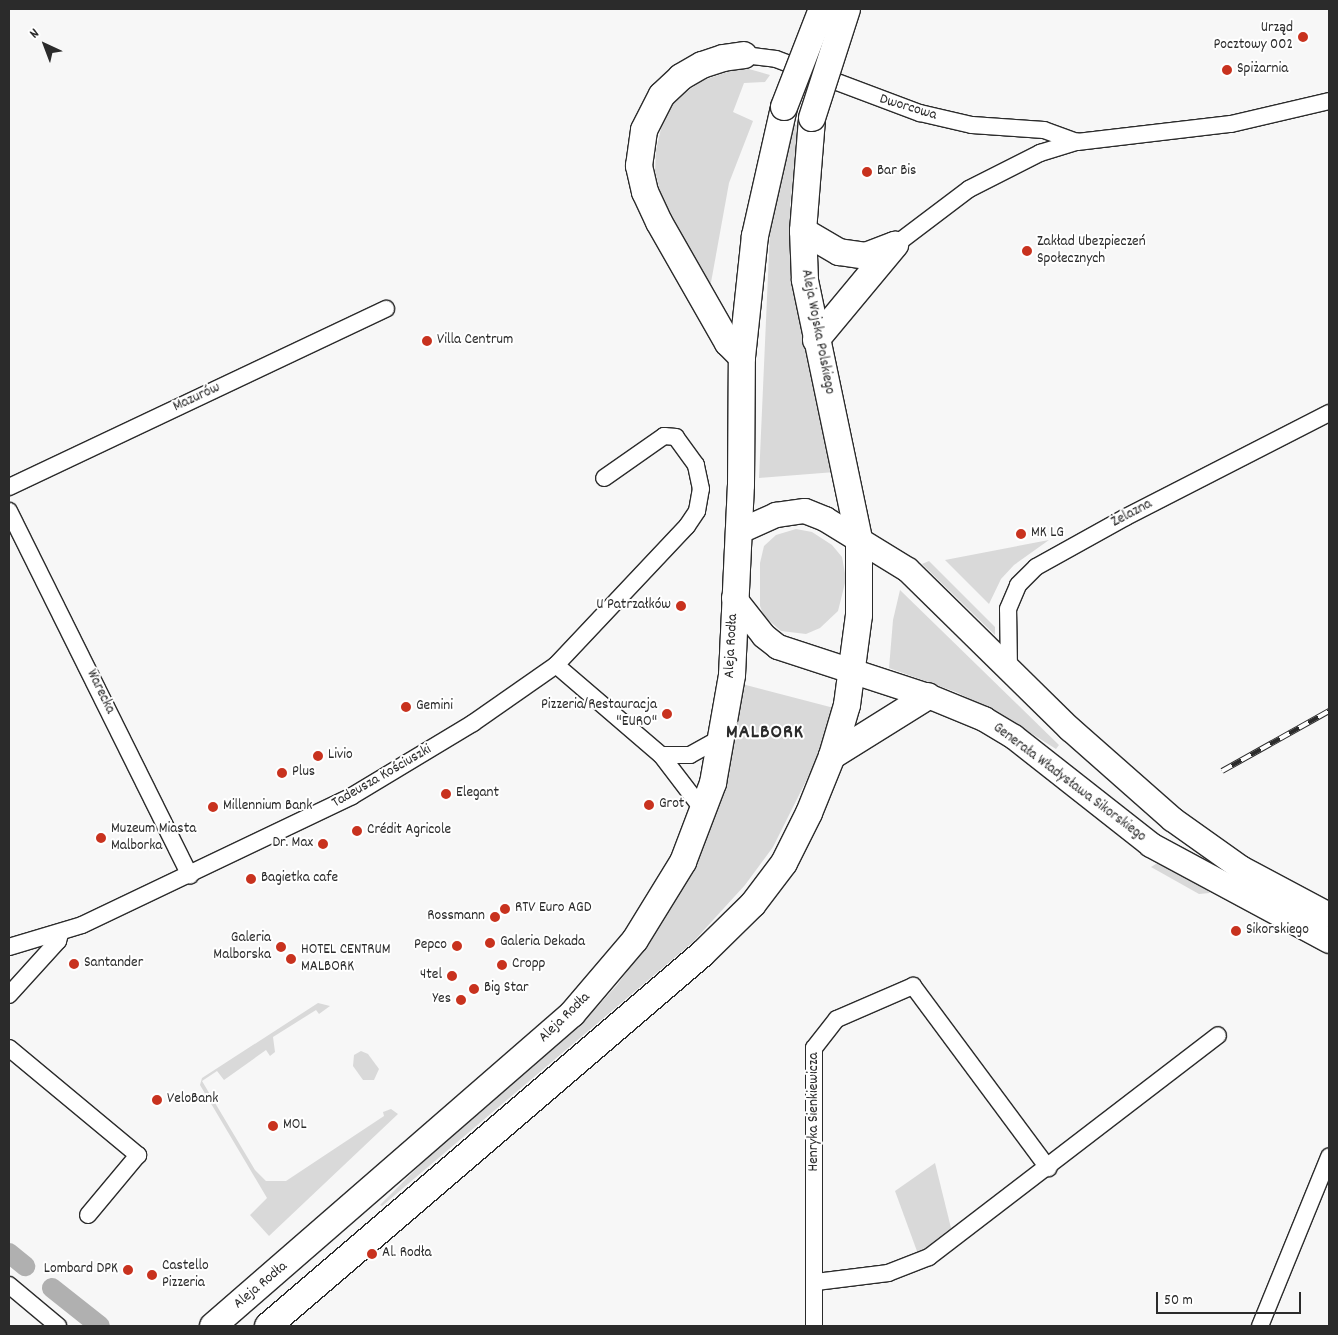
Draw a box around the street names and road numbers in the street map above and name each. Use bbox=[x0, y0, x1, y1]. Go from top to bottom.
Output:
street label: Dworcowa bbox=[877, 91, 939, 125]
street label: Aleja Wojska Polskiego bbox=[796, 268, 838, 396]
street label: Mazurów bbox=[171, 379, 223, 417]
street label: Żelazna bbox=[1109, 496, 1155, 532]
street label: Aleja Rodła bbox=[721, 613, 743, 679]
street label: Warecka bbox=[82, 667, 118, 717]
street label: Generała Władysława Sikorskiego bbox=[989, 719, 1149, 847]
street label: Tadeusza Kościuszki bbox=[329, 741, 435, 813]
street label: Aleja Rodła bbox=[536, 989, 594, 1047]
street label: Henryka Sienkiewicza bbox=[806, 1052, 824, 1172]
street label: Aleja Rodła bbox=[230, 1258, 292, 1314]

